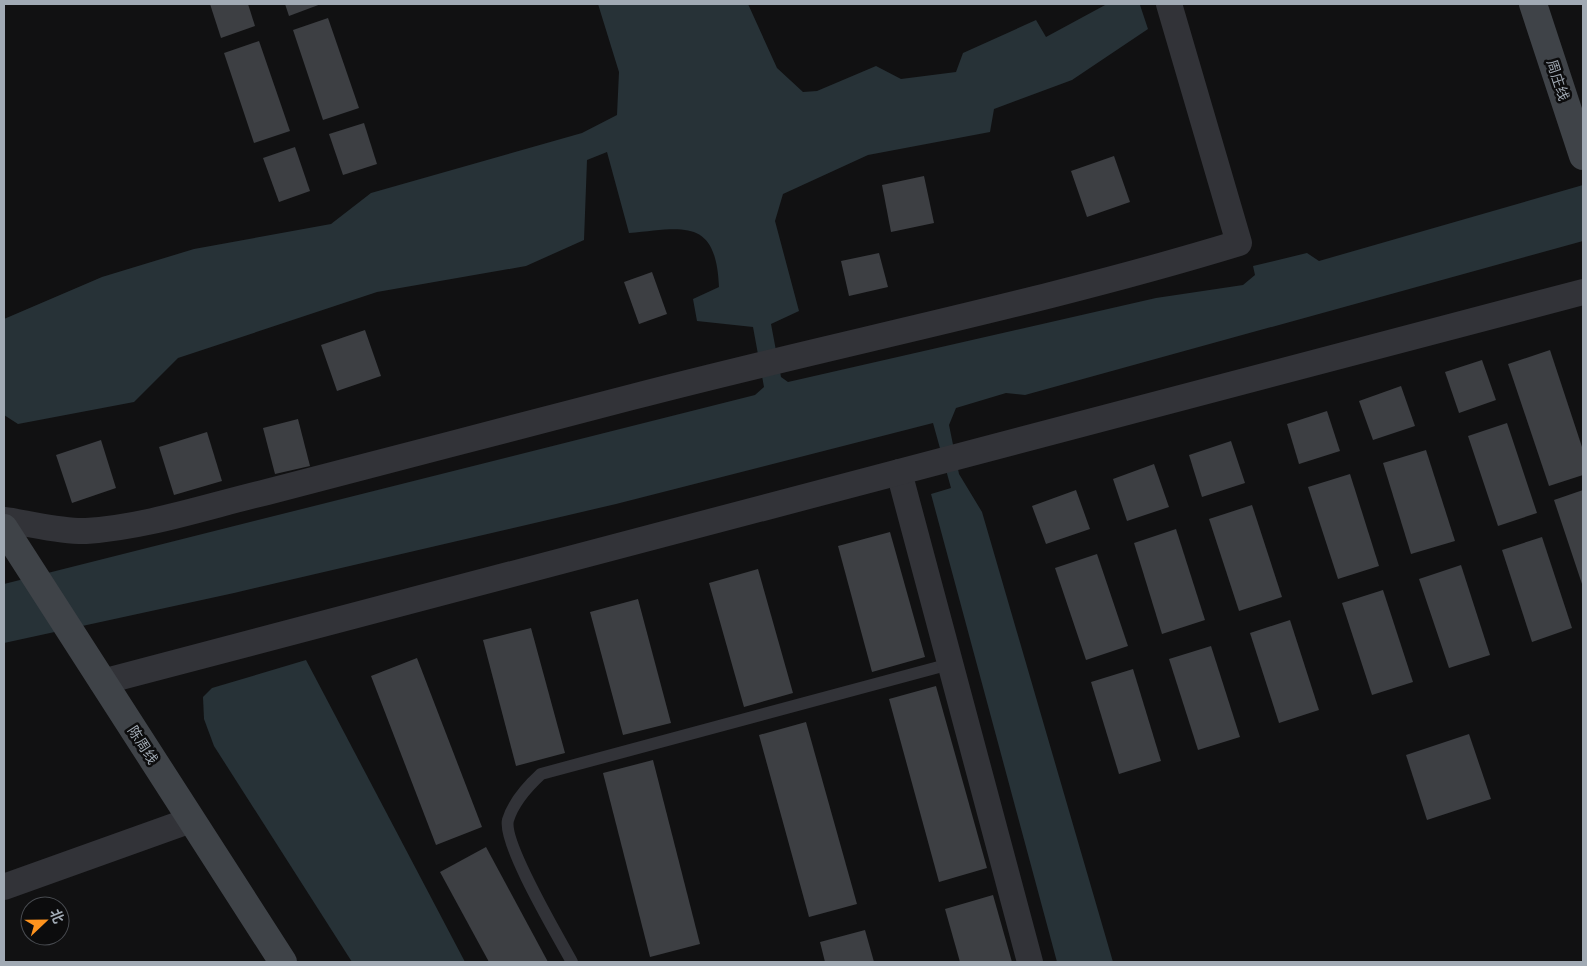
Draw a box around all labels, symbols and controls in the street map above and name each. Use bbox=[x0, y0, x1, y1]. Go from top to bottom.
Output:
street label: 周庄线 bbox=[1544, 58, 1572, 102]
street label: 陈周线 bbox=[125, 723, 161, 767]
north arrow bbox=[20, 896, 70, 946]
text: 北 bbox=[47, 907, 67, 926]

